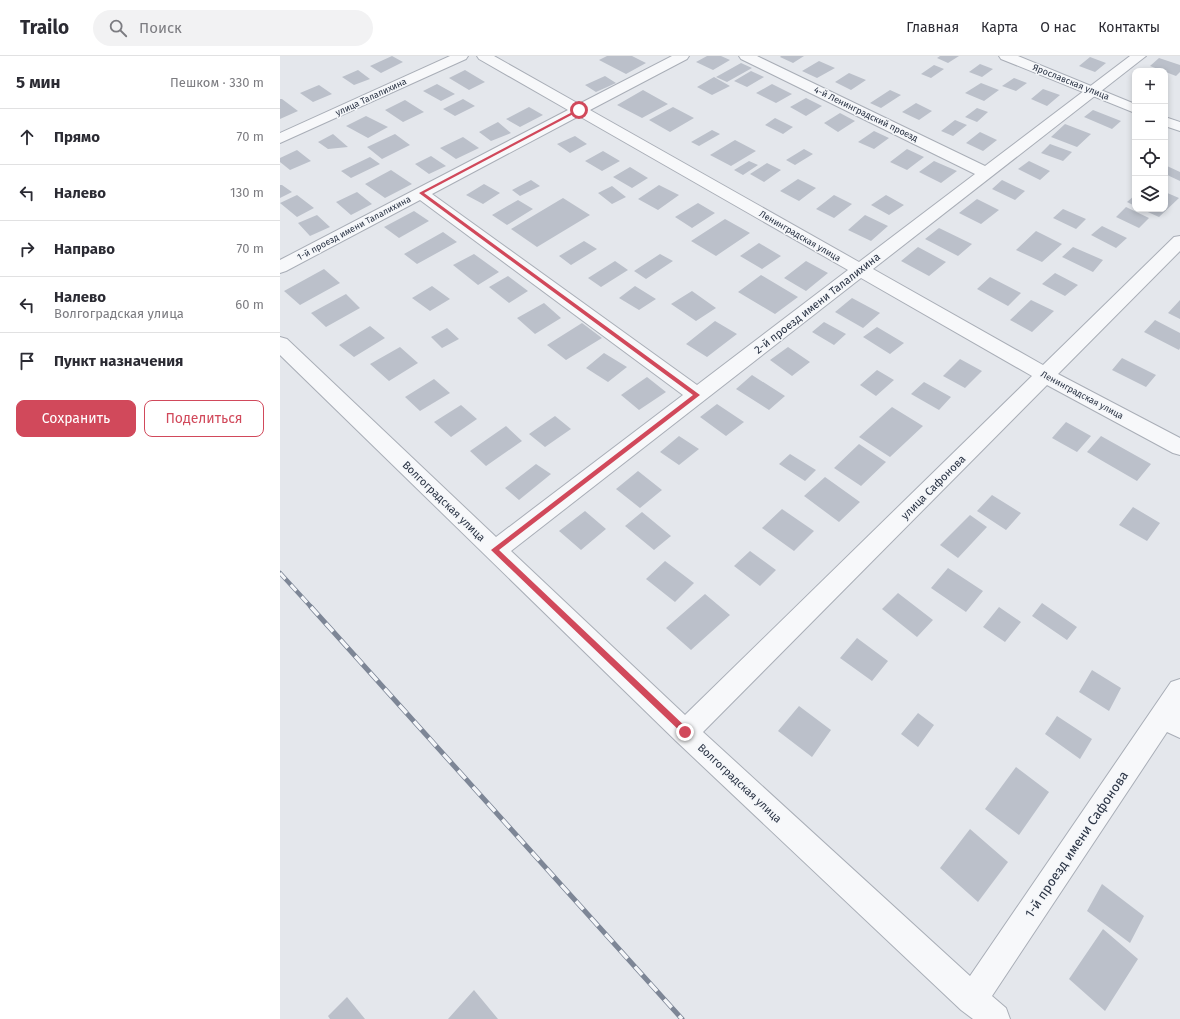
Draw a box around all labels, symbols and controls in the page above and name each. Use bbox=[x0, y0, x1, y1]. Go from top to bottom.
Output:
search box bbox=[93, 10, 373, 46]
text: Trailo bbox=[20, 16, 69, 39]
icon: search bbox=[107, 17, 129, 39]
text: Поиск bbox=[139, 19, 182, 37]
text: Главная bbox=[906, 19, 959, 36]
text: Карта bbox=[981, 19, 1018, 36]
text: О нас bbox=[1040, 19, 1076, 36]
text: Контакты bbox=[1098, 19, 1160, 36]
street label: Ярославская улица bbox=[1031, 62, 1111, 102]
map controls bbox=[1132, 68, 1168, 212]
button: + bbox=[1132, 68, 1168, 104]
text: 5 мин bbox=[16, 72, 61, 93]
text: Пешком · 330 m bbox=[170, 75, 264, 90]
street label: улица Талалихина bbox=[334, 76, 408, 118]
street label: 4-й Ленинградский проезд bbox=[812, 84, 920, 144]
route start bbox=[570, 101, 588, 119]
button: − bbox=[1132, 104, 1168, 140]
icon: ahead bbox=[16, 126, 38, 148]
text: Прямо bbox=[54, 128, 100, 146]
text: 70 m bbox=[237, 129, 264, 144]
button: locate bbox=[1132, 140, 1168, 176]
button: layers bbox=[1132, 176, 1168, 212]
icon: left bbox=[16, 182, 38, 204]
text: Налево bbox=[54, 184, 106, 202]
text: 130 m bbox=[230, 185, 264, 200]
street label: 1-й проезд имени Талалихина bbox=[296, 194, 412, 262]
street label: Ленинградская улица bbox=[758, 209, 842, 263]
icon: right bbox=[16, 238, 38, 260]
text: Направо bbox=[54, 240, 115, 258]
text: 70 m bbox=[237, 241, 264, 256]
street label: 2-й проезд имени Талалихина bbox=[752, 250, 883, 356]
text: Налево bbox=[54, 288, 106, 306]
icon: left bbox=[16, 294, 38, 316]
text: 60 m bbox=[235, 297, 264, 312]
text: Волгоградская улица bbox=[54, 306, 184, 321]
icon: arrive bbox=[16, 350, 38, 372]
text: Пункт назначения bbox=[54, 352, 183, 370]
street label: Ленинградская улица bbox=[1039, 369, 1125, 421]
button: Сохранить bbox=[16, 400, 136, 437]
button: Поделиться bbox=[144, 400, 264, 437]
street label: улица Сафонова bbox=[898, 452, 968, 522]
street label: Волгоградская улица bbox=[400, 459, 488, 544]
route end bbox=[676, 723, 694, 741]
street label: Волгоградская улица bbox=[695, 741, 784, 826]
street label: 1-й проезд имени Сафонова bbox=[1022, 768, 1131, 920]

